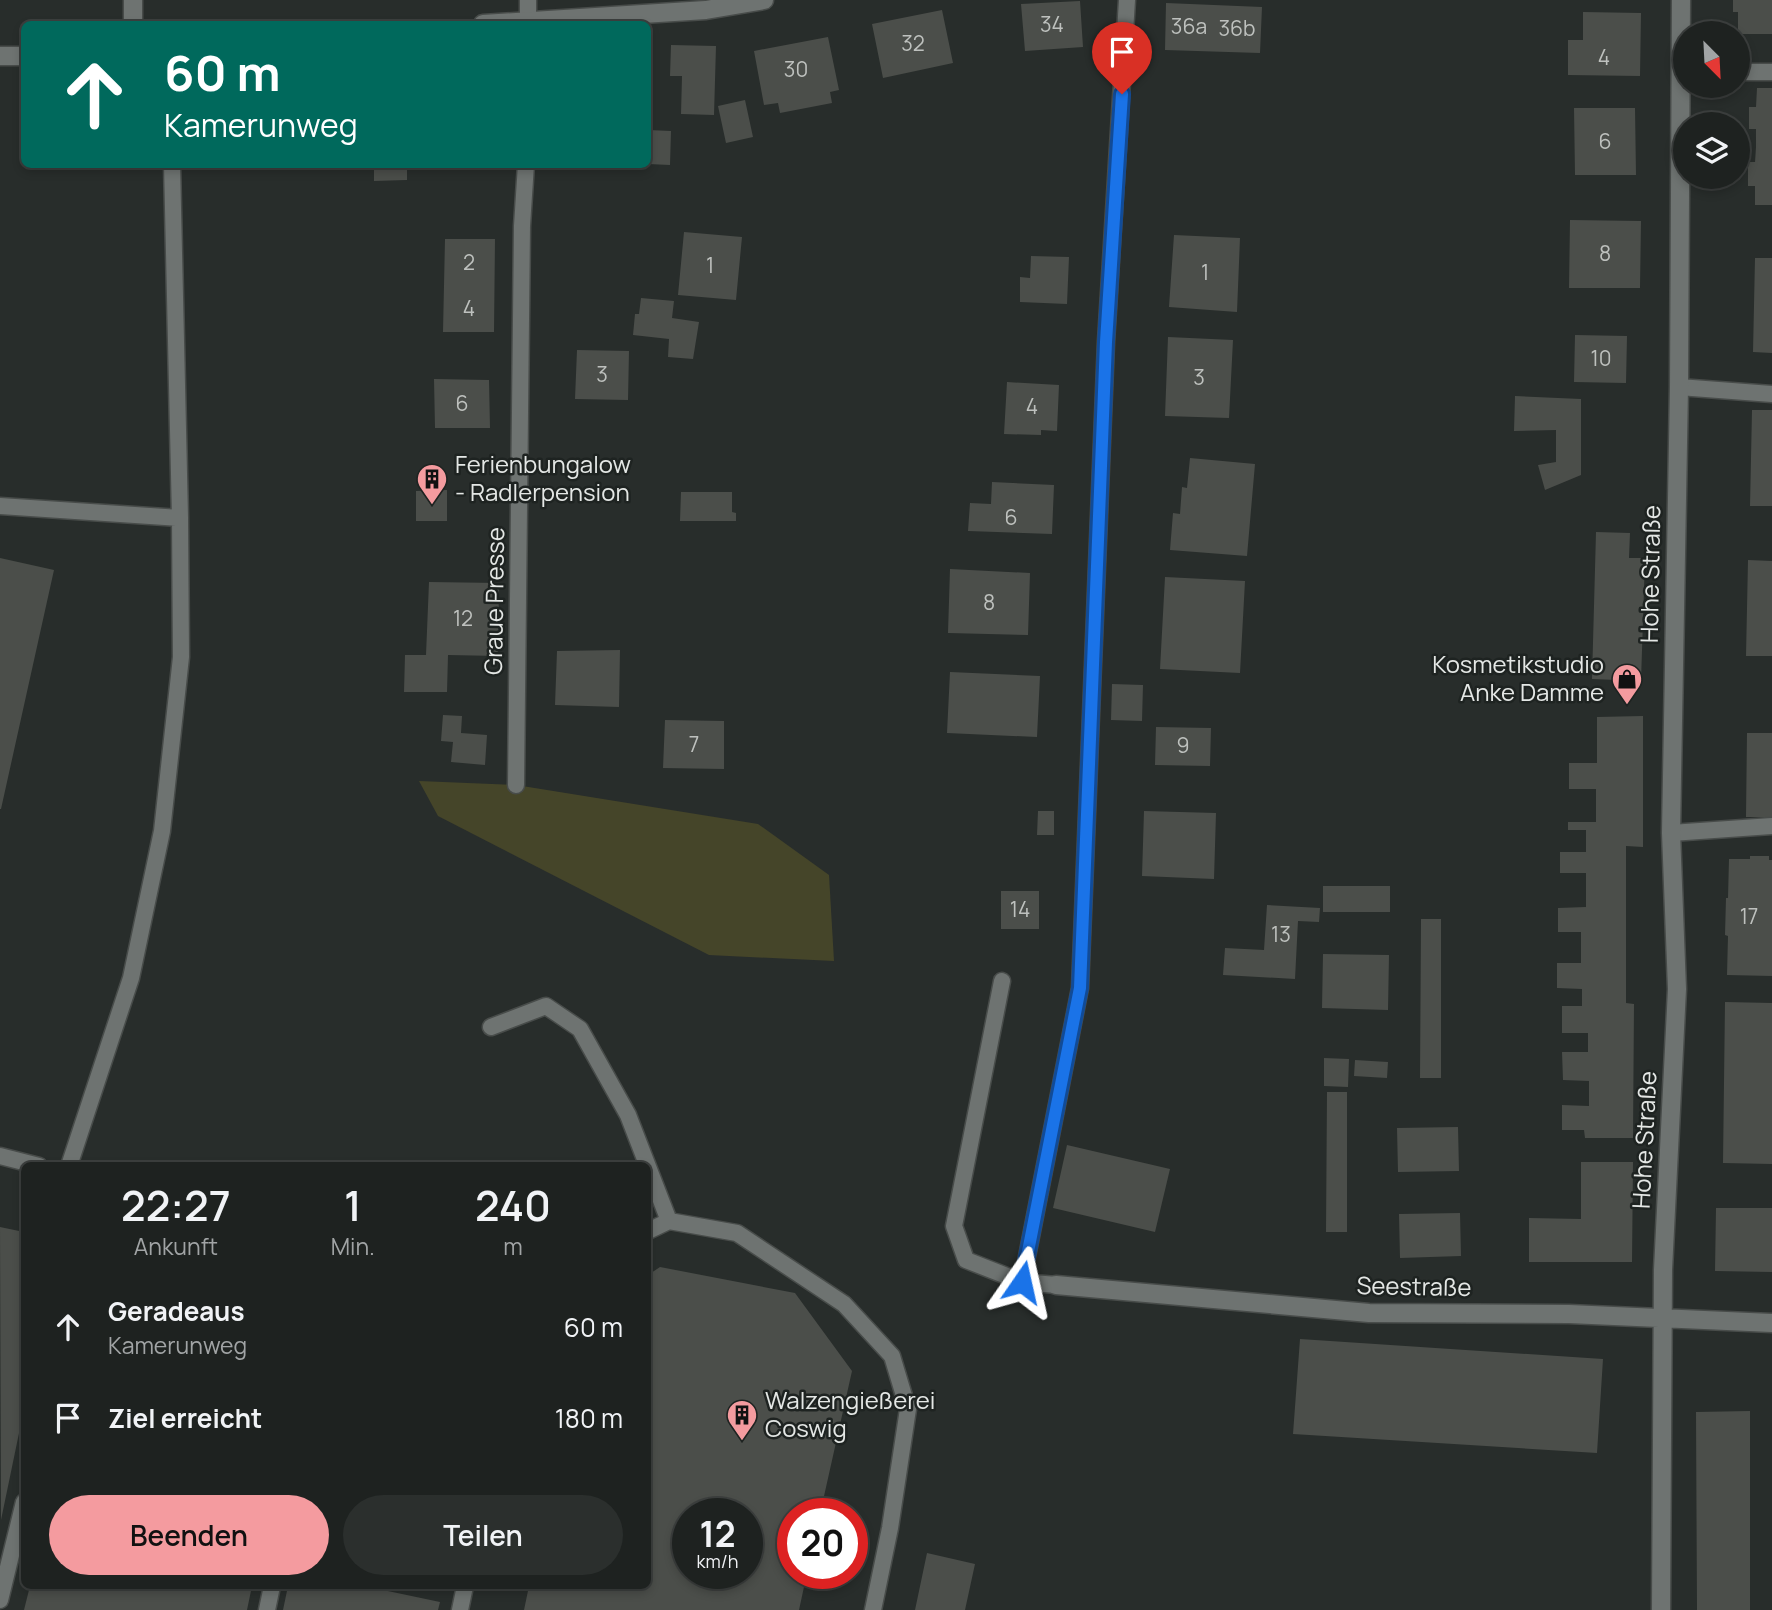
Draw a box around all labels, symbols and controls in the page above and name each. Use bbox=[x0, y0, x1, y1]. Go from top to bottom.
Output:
house number: 34 bbox=[1040, 10, 1064, 38]
house number: 36a bbox=[1171, 12, 1207, 40]
house number: 36b bbox=[1218, 14, 1256, 42]
north arrow bbox=[1673, 21, 1750, 98]
map controls bbox=[1673, 21, 1750, 189]
pin bbox=[1092, 22, 1152, 94]
house number: 32 bbox=[901, 29, 925, 57]
icon: arrive bbox=[1103, 33, 1141, 71]
text: 60 m bbox=[164, 39, 281, 106]
house number: 4 bbox=[1598, 43, 1610, 71]
icon: ahead bbox=[49, 49, 140, 140]
house number: 30 bbox=[784, 55, 808, 83]
text: Kamerunweg bbox=[164, 103, 358, 147]
button: layers bbox=[1673, 112, 1750, 189]
house number: 6 bbox=[1598, 127, 1612, 155]
house number: 8 bbox=[1599, 239, 1611, 267]
house number: 2 bbox=[463, 248, 475, 276]
house number: 1 bbox=[706, 251, 714, 279]
house number: 1 bbox=[1201, 258, 1209, 286]
house number: 4 bbox=[463, 294, 475, 322]
house number: 10 bbox=[1591, 344, 1612, 372]
house number: 3 bbox=[596, 360, 608, 388]
house number: 3 bbox=[1193, 363, 1205, 391]
house number: 6 bbox=[455, 389, 469, 417]
house number: 4 bbox=[1026, 392, 1038, 420]
place label: Ferienbungalow - Radlerpension bbox=[455, 447, 631, 508]
building icon: Ferienbungalow - Radlerpension bbox=[415, 462, 449, 506]
house number: 6 bbox=[1004, 503, 1018, 531]
street label: Hohe Straße bbox=[1632, 505, 1667, 643]
street label: Graue Presse bbox=[476, 527, 511, 675]
house number: 8 bbox=[983, 588, 995, 616]
house number: 12 bbox=[453, 604, 473, 632]
place label: Kosmetikstudio Anke Damme bbox=[1432, 647, 1604, 708]
shop icon: Kosmetikstudio Anke Damme bbox=[1610, 662, 1644, 706]
house number: 7 bbox=[689, 730, 699, 758]
house number: 9 bbox=[1176, 731, 1190, 759]
house number: 14 bbox=[1010, 895, 1030, 923]
house number: 17 bbox=[1740, 902, 1758, 930]
house number: 13 bbox=[1271, 920, 1291, 948]
street label: Hohe Straße bbox=[1623, 1070, 1664, 1210]
text: 22:27 bbox=[121, 1176, 231, 1234]
text: 1 bbox=[344, 1176, 362, 1234]
text: 240 bbox=[475, 1176, 551, 1234]
text: Ankunft bbox=[134, 1230, 218, 1262]
text: Min. bbox=[331, 1230, 375, 1262]
text: m bbox=[503, 1230, 523, 1262]
position arrow bbox=[985, 1245, 1059, 1319]
street label: Seestraße bbox=[1356, 1268, 1472, 1303]
text: Geradeaus bbox=[108, 1293, 244, 1329]
icon: ahead bbox=[49, 1308, 87, 1346]
text: 60 m bbox=[564, 1309, 623, 1345]
text: Kamerunweg bbox=[108, 1329, 247, 1361]
place label: Walzengießerei Coswig bbox=[765, 1383, 935, 1444]
building icon: Walzengießerei Coswig bbox=[725, 1398, 759, 1442]
icon: arrive bbox=[49, 1399, 87, 1437]
text: Ziel erreicht bbox=[108, 1400, 262, 1436]
text: 180 m bbox=[555, 1400, 623, 1436]
button: Beenden bbox=[49, 1495, 329, 1575]
button: Teilen bbox=[343, 1495, 623, 1575]
speed limit sign: 20 bbox=[777, 1498, 868, 1589]
text: 12 bbox=[699, 1510, 736, 1558]
text: km/h bbox=[697, 1549, 738, 1573]

